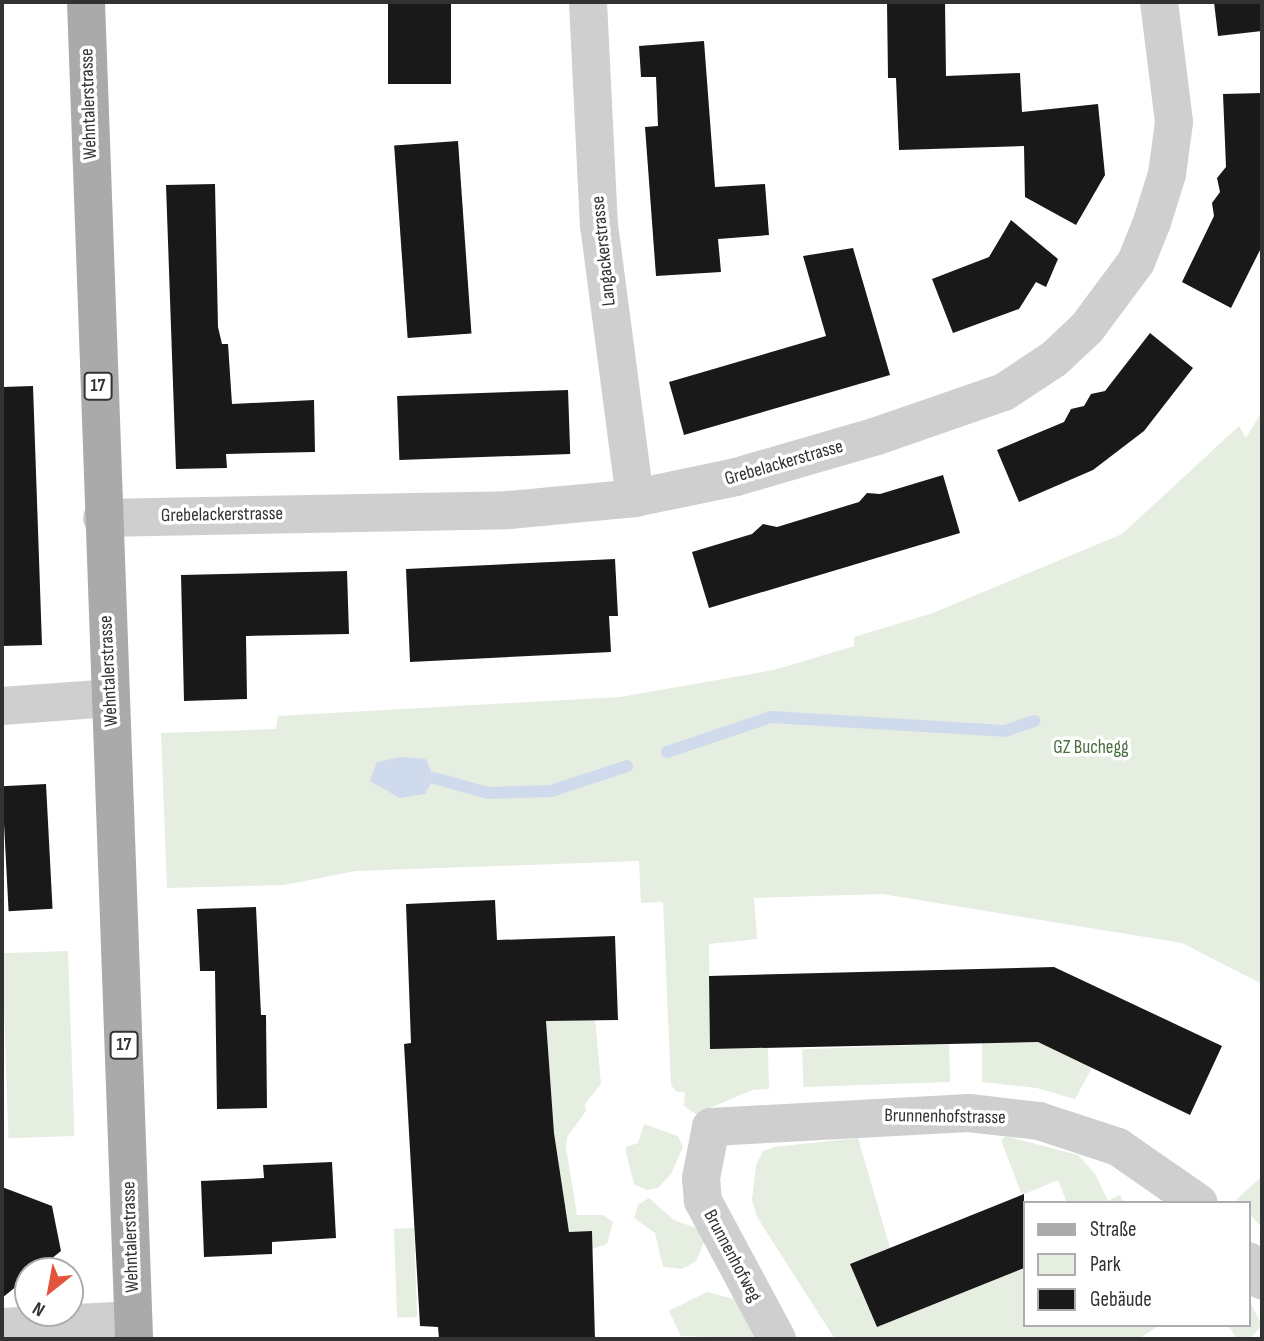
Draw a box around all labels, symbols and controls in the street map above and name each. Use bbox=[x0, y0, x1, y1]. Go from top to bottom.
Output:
street label: Wehntalerstrasse bbox=[76, 48, 102, 160]
street label: Langackerstrasse bbox=[587, 195, 621, 307]
road number: 17 bbox=[82, 372, 114, 400]
street label: Grebelackerstrasse bbox=[722, 435, 846, 491]
street label: Grebelackerstrasse bbox=[161, 503, 283, 527]
street label: Wehntalerstrasse bbox=[95, 615, 123, 727]
park label: GZ Buchegg bbox=[1053, 737, 1129, 759]
road number: 17 bbox=[108, 1030, 140, 1060]
street label: Brunnenhofstrasse bbox=[884, 1105, 1006, 1129]
street label: Wehntalerstrasse bbox=[118, 1181, 144, 1293]
legend bbox=[1023, 1201, 1250, 1327]
street label: Brunnenhofweg bbox=[698, 1206, 766, 1306]
text: Straße bbox=[1090, 1217, 1136, 1242]
text: Park bbox=[1090, 1252, 1121, 1277]
north arrow bbox=[14, 1257, 84, 1327]
text: Gebäude bbox=[1090, 1287, 1152, 1312]
text: N bbox=[29, 1296, 49, 1321]

